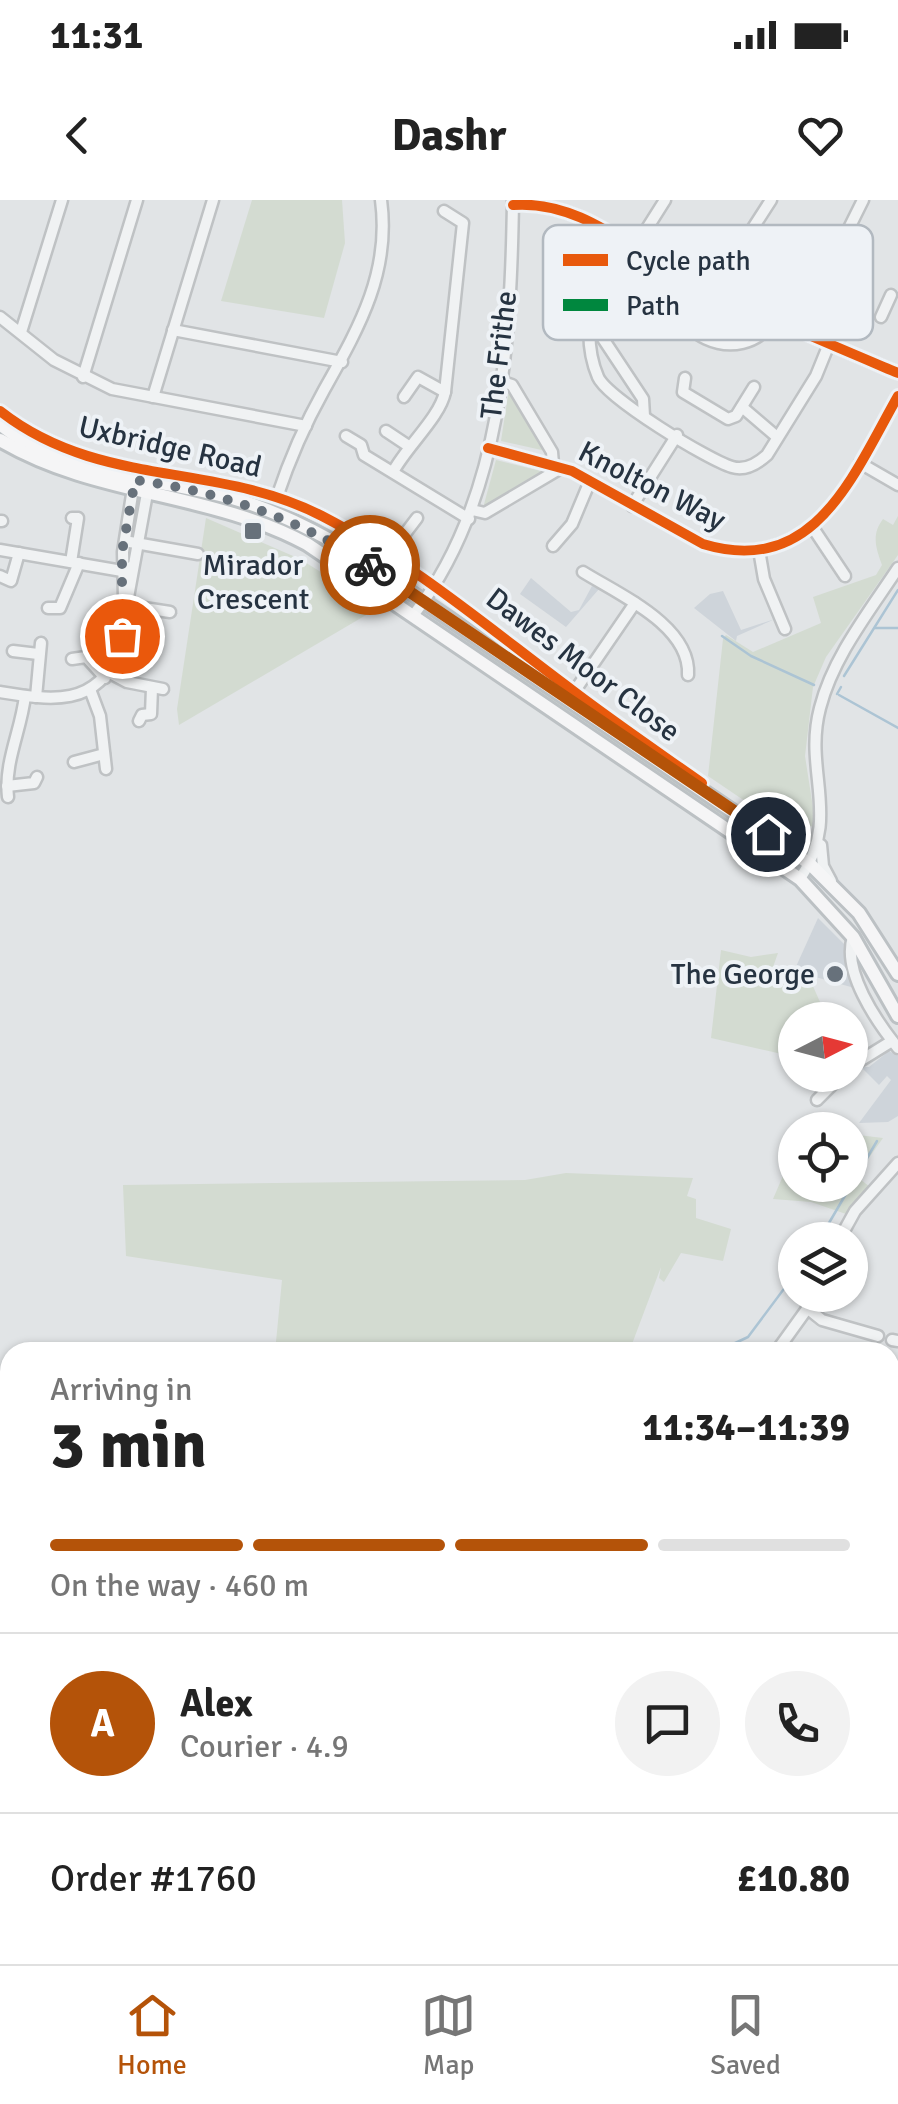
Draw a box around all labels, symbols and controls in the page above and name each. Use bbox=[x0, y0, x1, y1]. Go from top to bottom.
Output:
text: 11:31 bbox=[50, 12, 143, 59]
icon: back bbox=[50, 108, 105, 163]
text: Dashr bbox=[392, 108, 506, 163]
icon: heart bbox=[793, 108, 848, 163]
legend bbox=[543, 225, 873, 340]
text: Cycle path bbox=[626, 244, 751, 278]
street label: The Frithe bbox=[473, 289, 525, 421]
text: Path bbox=[626, 289, 680, 323]
street label: Uxbridge Road bbox=[75, 408, 265, 486]
street label: Knolton Way bbox=[572, 433, 732, 539]
courier bbox=[320, 515, 420, 615]
marker: Mirador Crescent bbox=[242, 520, 264, 542]
icon: bike bbox=[343, 538, 398, 593]
place label: Mirador Crescent bbox=[197, 547, 309, 618]
street label: Dawes Moor Close bbox=[479, 580, 687, 750]
pin bbox=[80, 594, 165, 679]
icon: bag bbox=[95, 609, 150, 664]
pin bbox=[726, 792, 811, 877]
icon: home bbox=[741, 807, 796, 862]
place label: The George bbox=[671, 956, 815, 993]
marker: The George bbox=[824, 963, 846, 985]
north arrow bbox=[778, 1002, 868, 1092]
map controls bbox=[778, 1002, 868, 1312]
button: locate bbox=[778, 1112, 868, 1202]
button: layers bbox=[778, 1222, 868, 1312]
text: Arriving in bbox=[50, 1370, 192, 1409]
text: 11:34–11:39 bbox=[642, 1404, 850, 1451]
text: 3 min bbox=[50, 1406, 207, 1486]
text: On the way · 460 m bbox=[50, 1566, 309, 1605]
button: chat bbox=[615, 1671, 720, 1776]
button: phone bbox=[745, 1671, 850, 1776]
text: Alex bbox=[180, 1680, 253, 1727]
text: A bbox=[90, 1700, 115, 1747]
text: Courier · 4.9 bbox=[180, 1727, 349, 1766]
text: Order #1760 bbox=[50, 1855, 257, 1902]
text: £10.80 bbox=[737, 1855, 850, 1902]
tab: Home bbox=[117, 1988, 187, 2082]
tab: Map bbox=[421, 1988, 476, 2082]
tab: Saved bbox=[710, 1988, 781, 2082]

